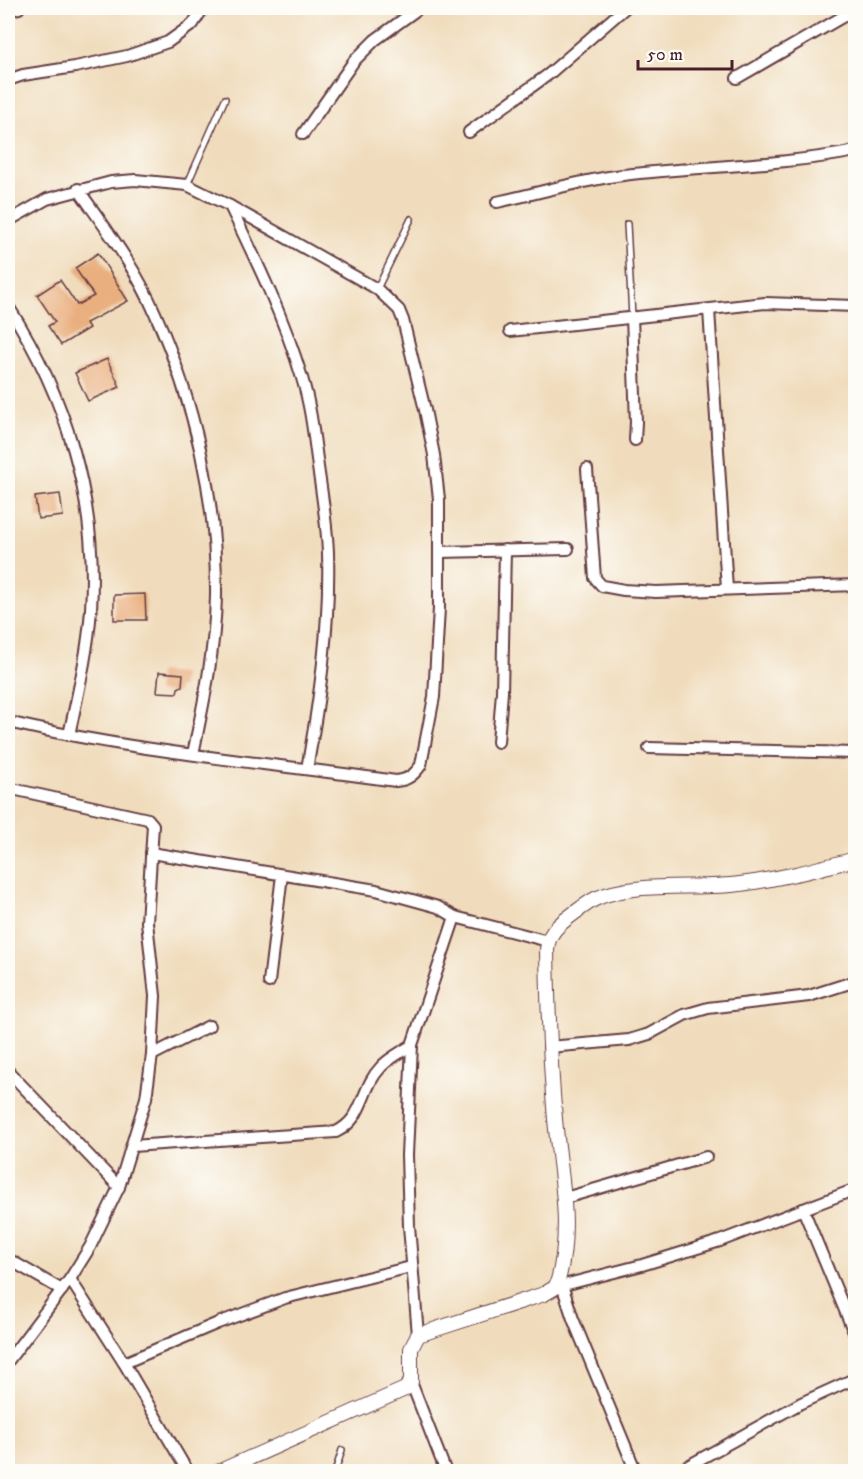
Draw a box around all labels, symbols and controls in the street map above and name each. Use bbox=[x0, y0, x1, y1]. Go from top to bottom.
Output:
scale bar bbox=[638, 33, 732, 71]
text: 50 m bbox=[647, 44, 683, 66]

